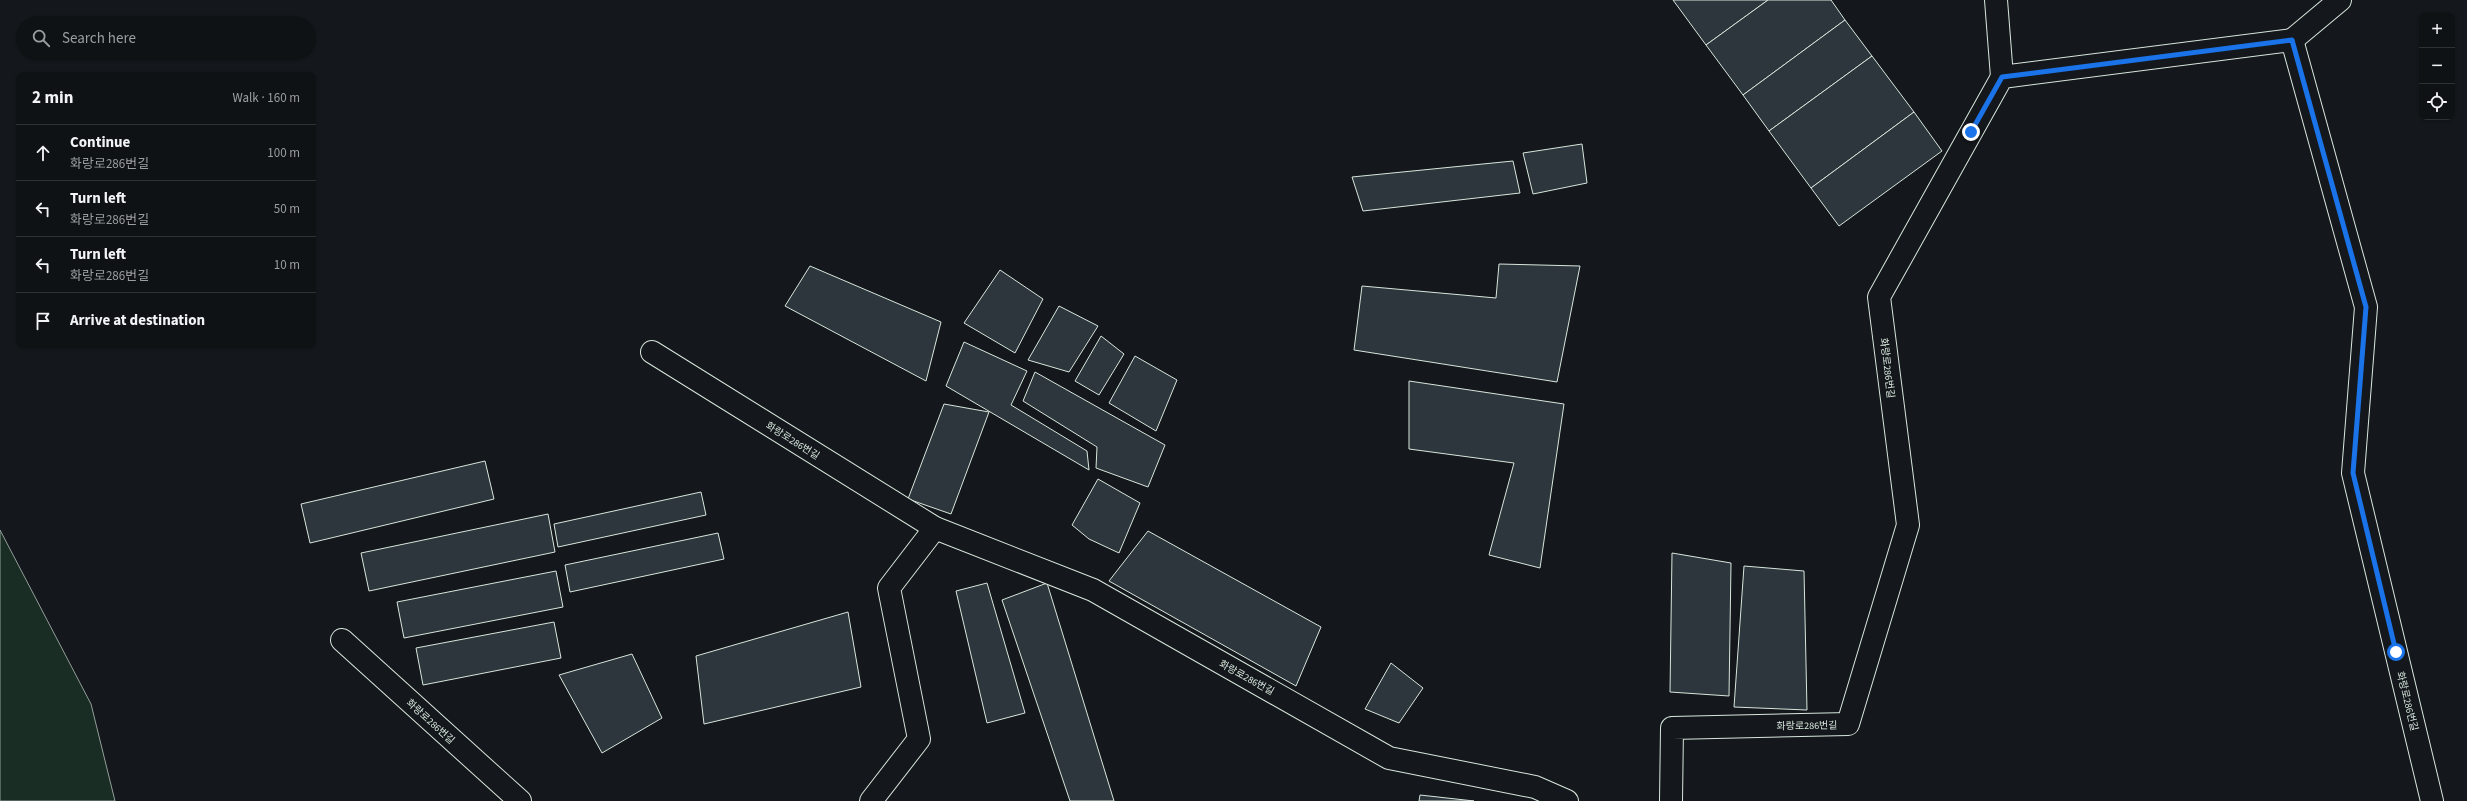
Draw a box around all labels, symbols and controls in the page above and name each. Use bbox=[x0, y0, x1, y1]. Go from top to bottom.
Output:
map controls bbox=[2419, 12, 2455, 120]
button: + bbox=[2419, 12, 2455, 48]
search box bbox=[16, 16, 316, 60]
icon: search bbox=[30, 27, 52, 49]
text: Search here bbox=[62, 28, 136, 49]
button: − bbox=[2419, 48, 2455, 84]
button: locate bbox=[2419, 84, 2455, 120]
text: 2 min bbox=[32, 86, 73, 110]
text: Walk · 160 m bbox=[232, 89, 300, 107]
route end bbox=[1962, 123, 1980, 141]
text: Continue bbox=[70, 132, 130, 153]
icon: ahead bbox=[32, 142, 54, 164]
text: 100 m bbox=[267, 144, 300, 162]
text: 화랑로286번길 bbox=[70, 155, 149, 173]
text: Turn left bbox=[70, 188, 126, 209]
icon: left bbox=[32, 198, 54, 220]
text: 50 m bbox=[274, 200, 300, 218]
text: 화랑로286번길 bbox=[70, 211, 149, 229]
text: Turn left bbox=[70, 244, 126, 265]
icon: left bbox=[32, 254, 54, 276]
text: 10 m bbox=[274, 256, 300, 274]
text: 화랑로286번길 bbox=[70, 267, 149, 285]
icon: arrive bbox=[32, 310, 54, 332]
text: Arrive at destination bbox=[70, 310, 205, 331]
street label: 화랑로286번길 bbox=[1876, 337, 1898, 399]
street label: 화랑로286번길 bbox=[763, 419, 822, 463]
route start bbox=[2387, 643, 2405, 661]
street label: 화랑로286번길 bbox=[1216, 657, 1277, 699]
street label: 화랑로286번길 bbox=[2393, 670, 2421, 732]
street label: 화랑로286번길 bbox=[403, 696, 458, 747]
street label: 화랑로286번길 bbox=[1776, 718, 1838, 734]

